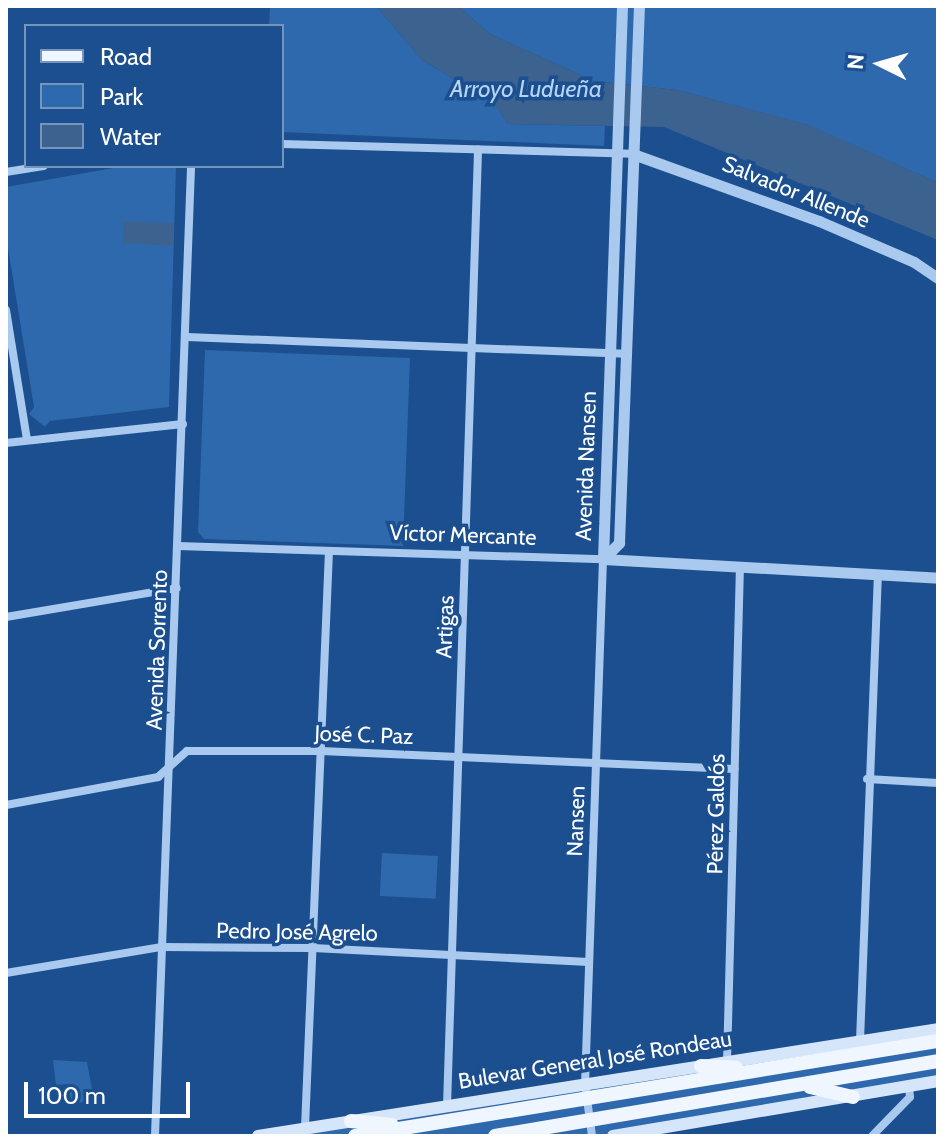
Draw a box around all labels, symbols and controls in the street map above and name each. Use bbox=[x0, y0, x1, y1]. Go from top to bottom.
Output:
legend bbox=[24, 24, 284, 168]
north arrow bbox=[840, 24, 920, 104]
text: Road bbox=[100, 42, 152, 71]
text: N bbox=[841, 53, 870, 71]
water label: Arroyo Ludueña bbox=[450, 75, 602, 103]
text: Park bbox=[100, 82, 143, 111]
text: Water bbox=[100, 122, 161, 151]
street label: Salvador Allende bbox=[718, 150, 874, 234]
street label: Avenida Nansen bbox=[570, 391, 602, 541]
street label: Víctor Mercante bbox=[389, 519, 537, 551]
street label: Avenida Sorrento bbox=[141, 569, 173, 731]
street label: Artigas bbox=[431, 595, 459, 659]
street label: José C. Paz bbox=[314, 720, 414, 750]
street label: Pérez Galdós bbox=[702, 753, 730, 875]
street label: Nansen bbox=[562, 785, 590, 857]
street label: Pedro José Agrelo bbox=[216, 917, 378, 947]
street label: Bulevar General José Rondeau bbox=[456, 1025, 734, 1095]
scale bar bbox=[28, 1066, 194, 1116]
text: 100 m bbox=[38, 1081, 106, 1110]

